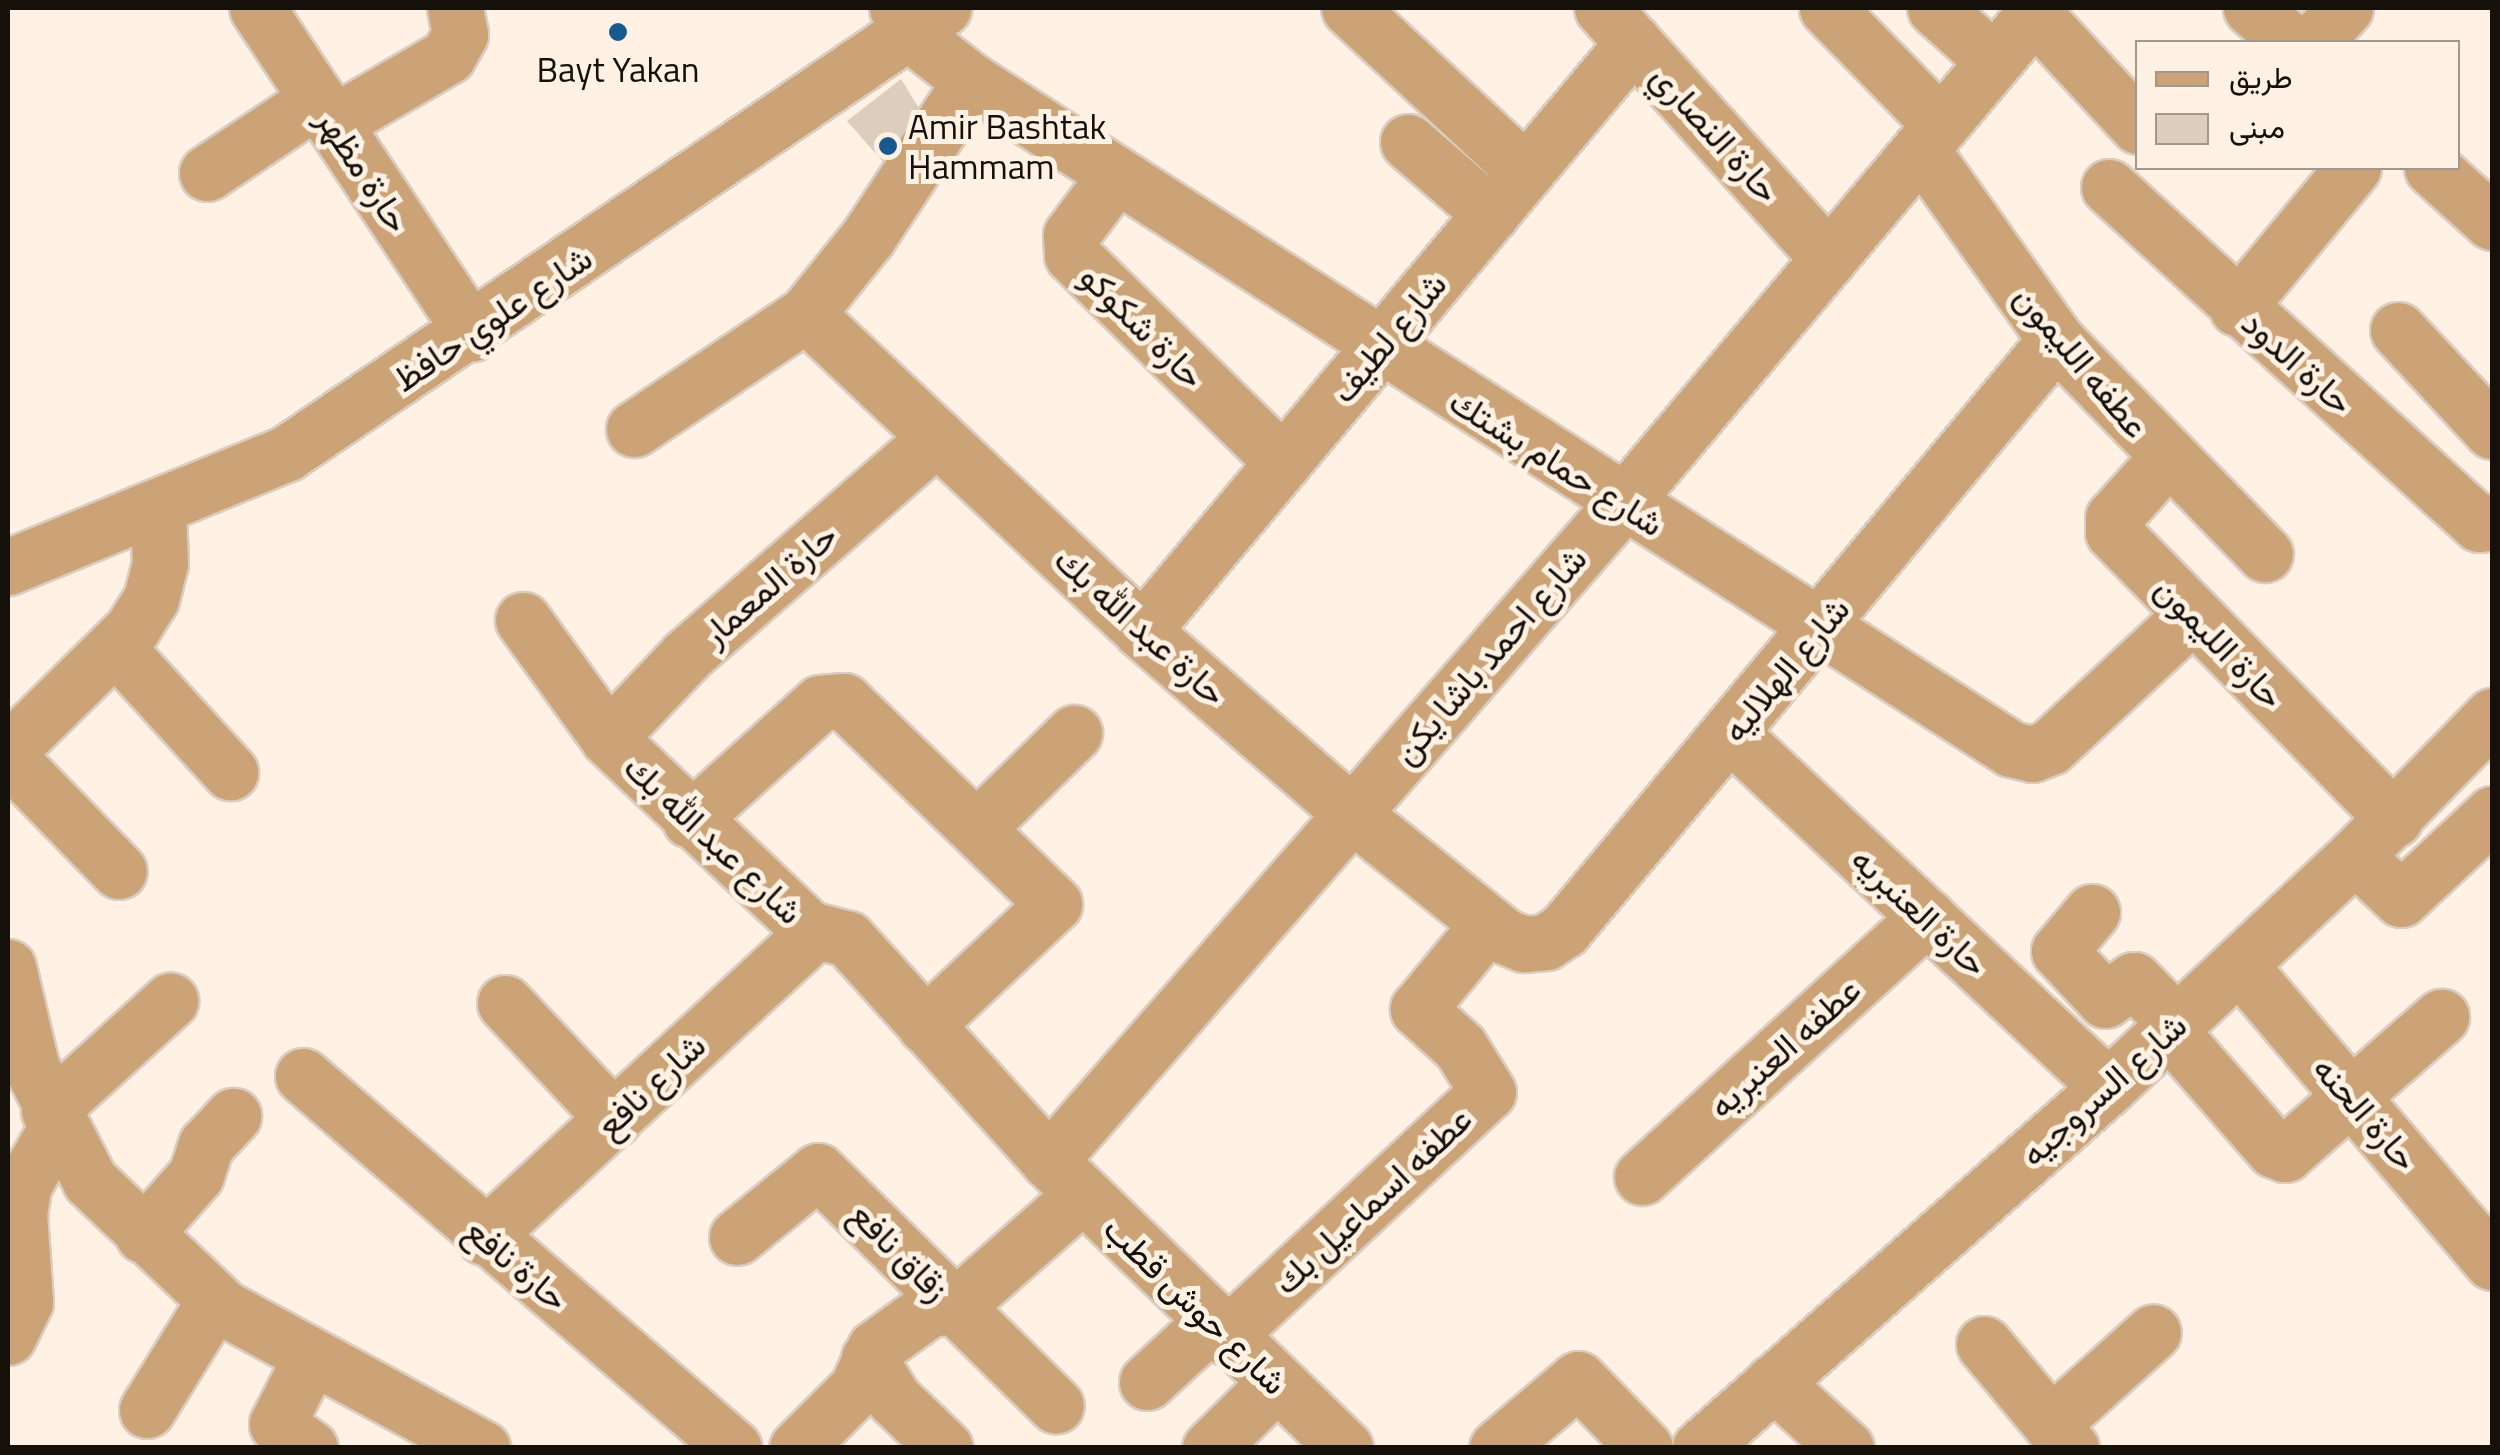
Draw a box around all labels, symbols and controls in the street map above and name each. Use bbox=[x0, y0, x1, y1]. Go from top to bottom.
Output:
marker: Bayt Yakan bbox=[607, 21, 629, 43]
legend bbox=[2135, 40, 2460, 170]
place label: Bayt Yakan bbox=[537, 48, 699, 90]
text: طريق bbox=[2229, 54, 2293, 100]
street label: حارة النصاري bbox=[1643, 55, 1789, 211]
street label: حارة مظهر bbox=[309, 100, 419, 240]
text: مبنى bbox=[2229, 104, 2285, 150]
place label: Amir Bashtak Hammam bbox=[908, 105, 1106, 187]
marker: Amir Bashtak Hammam bbox=[877, 135, 899, 157]
street label: شارع علوي حافظ bbox=[385, 236, 599, 400]
street label: حارة شكوكو bbox=[1072, 255, 1214, 397]
street label: شارع لطيف bbox=[1321, 263, 1455, 411]
street label: عطفه الليمون bbox=[2006, 276, 2158, 446]
street label: حارة الدود bbox=[2234, 301, 2362, 423]
street label: شارع حمام بشتك bbox=[1442, 379, 1672, 545]
street label: حارة المعمار bbox=[693, 514, 845, 654]
street label: حارة عبد الله بك bbox=[1047, 538, 1235, 714]
street label: شارع احمد باشا يكن bbox=[1383, 538, 1595, 772]
street label: حارة الليمون bbox=[2147, 567, 2293, 717]
street label: شارع الهلاليه bbox=[1712, 588, 1858, 750]
street label: شارع عبد الله بك bbox=[616, 746, 812, 932]
street label: حارة العنبريه bbox=[1843, 837, 1997, 985]
street label: عطفه العنبريه bbox=[1699, 968, 1869, 1126]
street label: شارع السروجيه bbox=[2011, 1004, 2195, 1174]
street label: شارع نافع bbox=[587, 1024, 713, 1146]
street label: حارة الحنه bbox=[2305, 1047, 2427, 1179]
street label: عطفه اسماعيل بك bbox=[1264, 1098, 1480, 1302]
street label: زقاق نافع bbox=[842, 1193, 958, 1309]
street label: شارع حوش قطب bbox=[1096, 1207, 1296, 1403]
street label: حارة نافع bbox=[457, 1209, 577, 1319]

